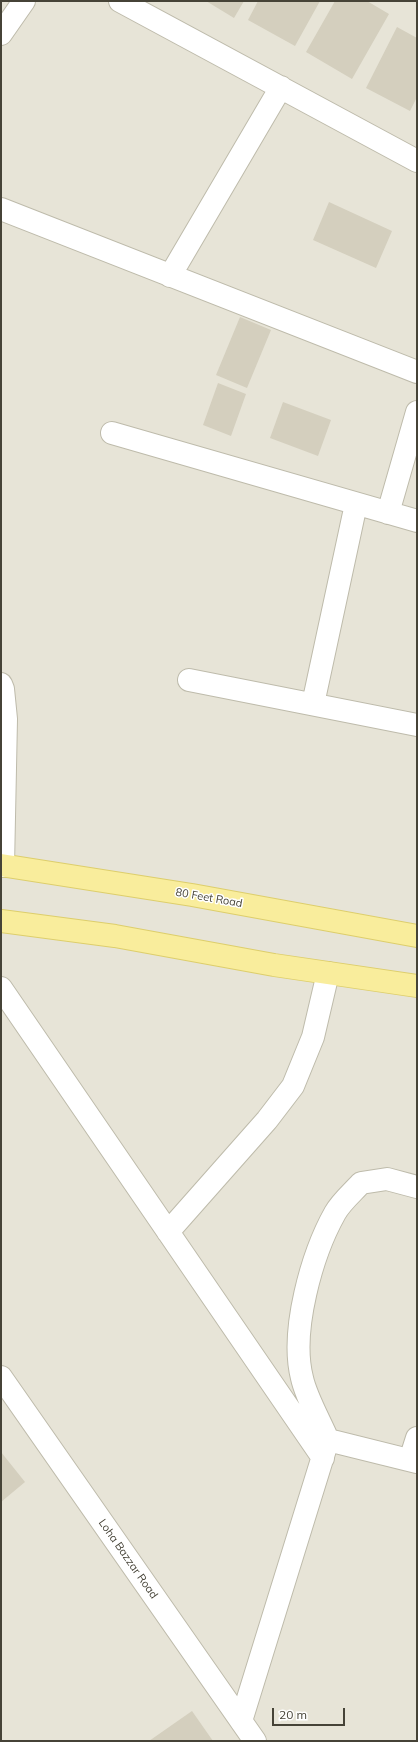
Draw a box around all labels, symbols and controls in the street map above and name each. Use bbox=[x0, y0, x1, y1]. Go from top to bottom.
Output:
street label: 80 Feet Road bbox=[175, 886, 243, 910]
street label: Loha Bazzar Road bbox=[96, 1517, 160, 1601]
scale bar bbox=[274, 1700, 347, 1726]
text: 20 m bbox=[279, 1707, 307, 1722]

